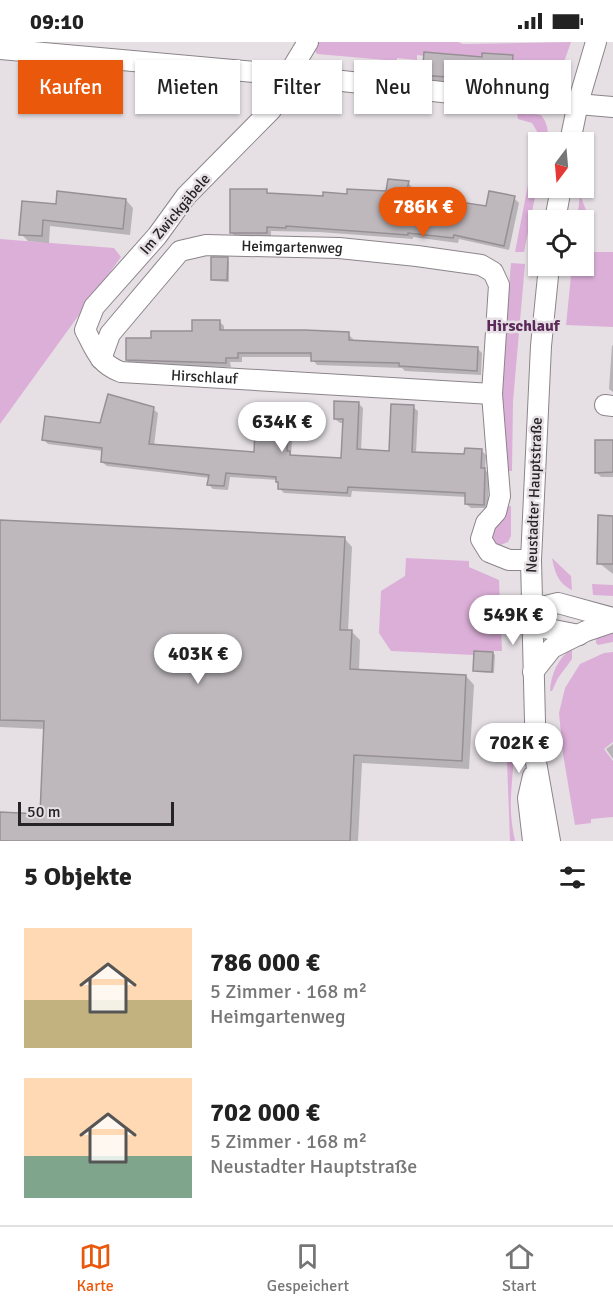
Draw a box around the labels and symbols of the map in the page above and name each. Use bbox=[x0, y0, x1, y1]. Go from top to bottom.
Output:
north arrow bbox=[528, 132, 594, 198]
street label: Im Zwickgäbele bbox=[136, 170, 214, 258]
pin: 786K € bbox=[374, 187, 472, 238]
street label: Heimgartenweg bbox=[241, 237, 344, 257]
district label: Hirschlauf bbox=[486, 316, 561, 336]
street label: Hirschlauf bbox=[170, 366, 239, 388]
pin: 634K € bbox=[233, 402, 331, 453]
street label: Neustadter Hauptstraße bbox=[522, 417, 546, 573]
pin: 549K € bbox=[464, 595, 562, 646]
pin: 403K € bbox=[149, 634, 247, 685]
pin: 702K € bbox=[470, 723, 568, 774]
scale bar bbox=[18, 799, 174, 826]

